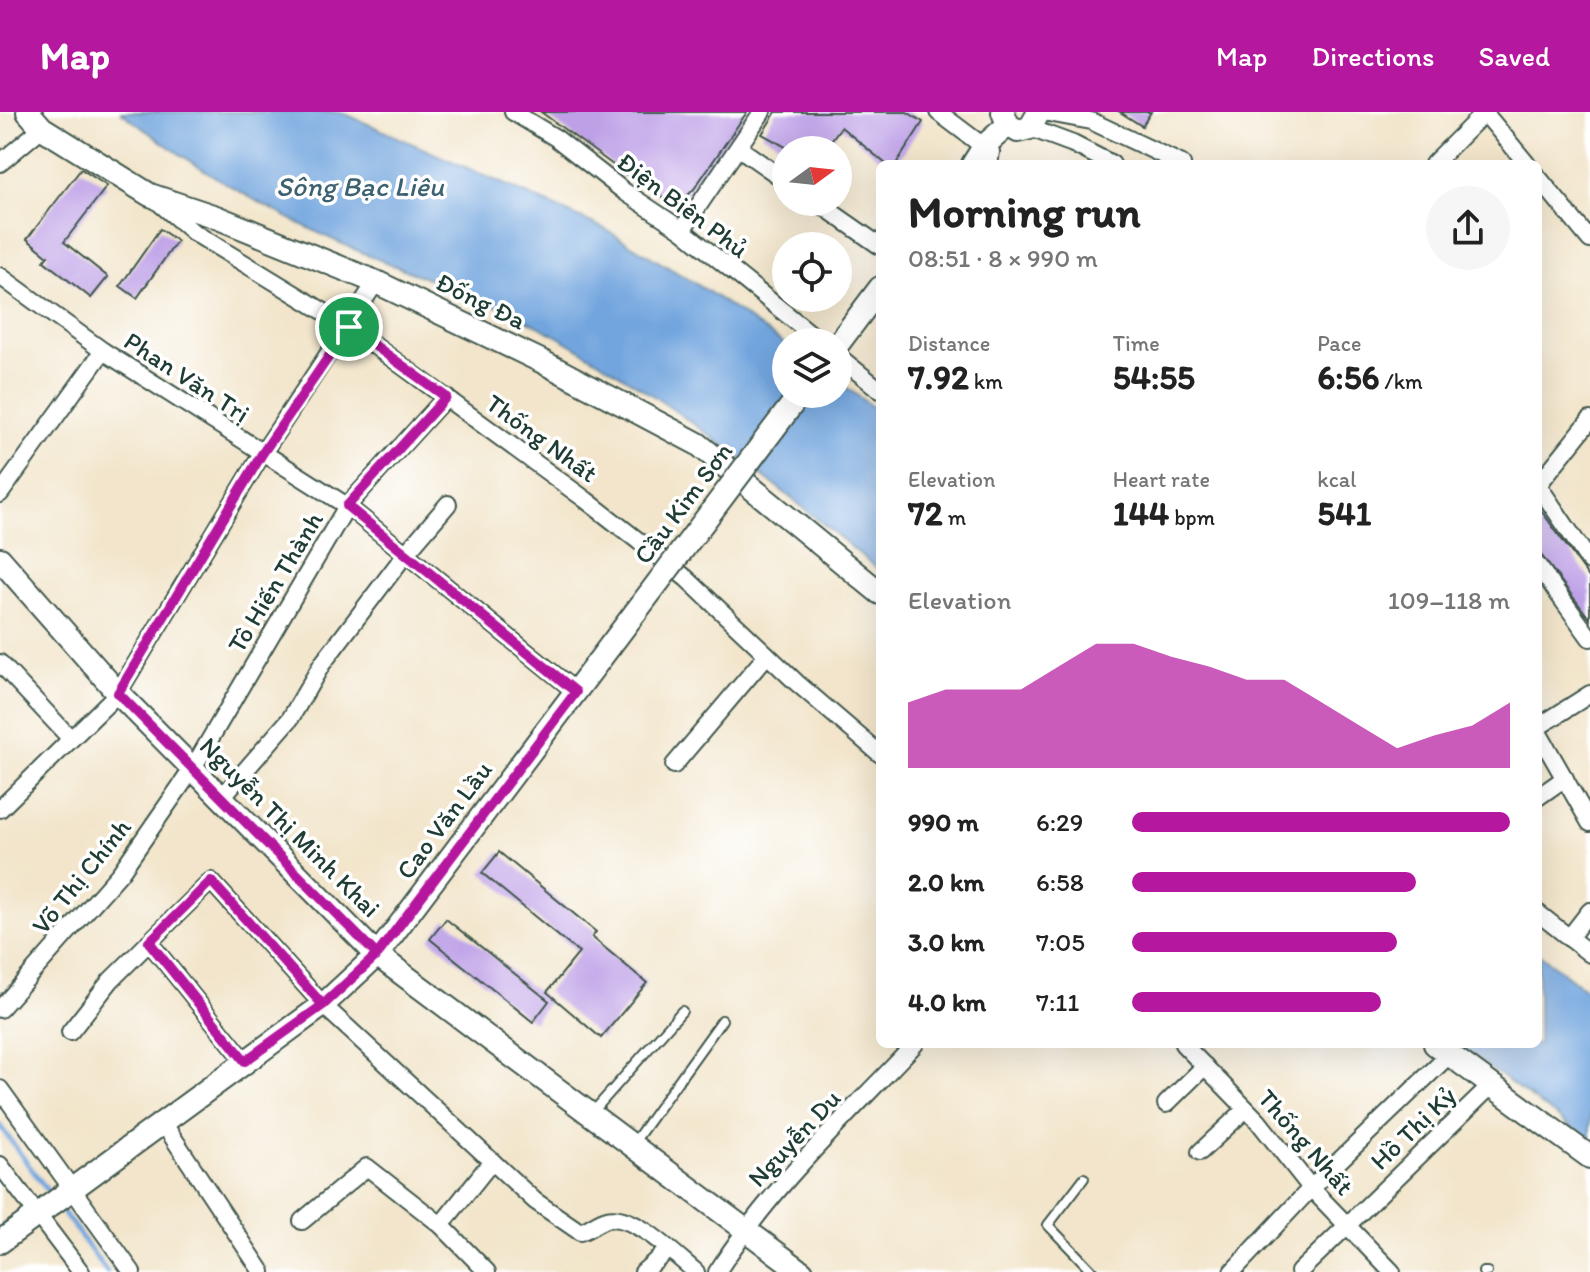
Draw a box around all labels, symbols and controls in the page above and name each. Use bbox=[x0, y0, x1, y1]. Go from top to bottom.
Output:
text: Map bbox=[40, 33, 110, 79]
text: Map bbox=[1216, 39, 1267, 73]
text: Directions bbox=[1311, 39, 1435, 73]
text: Saved bbox=[1479, 39, 1550, 73]
north arrow bbox=[772, 136, 852, 216]
map controls bbox=[772, 136, 852, 408]
street label: Điện Biên Phủ bbox=[611, 145, 755, 265]
water label: Sông Bạc Liêu bbox=[276, 169, 445, 203]
text: Morning run bbox=[908, 185, 1141, 238]
button: share bbox=[1426, 186, 1510, 270]
button: locate bbox=[772, 232, 852, 312]
text: 08:51 · 8 × 990 m bbox=[908, 242, 1098, 274]
street label: Đống Đa bbox=[431, 266, 532, 337]
pin bbox=[315, 293, 383, 361]
icon: arrive bbox=[327, 305, 371, 349]
street label: Phan Văn Trị bbox=[118, 325, 256, 429]
button: layers bbox=[772, 328, 852, 408]
text: Distance bbox=[908, 330, 990, 357]
text: Time bbox=[1113, 330, 1160, 357]
text: Pace bbox=[1317, 330, 1361, 357]
text: 7.92 bbox=[908, 357, 969, 398]
text: 54:55 bbox=[1113, 357, 1195, 398]
text: 6:56 bbox=[1317, 357, 1379, 398]
text: km bbox=[969, 368, 1003, 395]
text: /km bbox=[1379, 368, 1423, 395]
street label: Thống Nhất bbox=[480, 387, 604, 489]
street label: Cầu Kim Sơn bbox=[627, 436, 739, 570]
text: Elevation bbox=[908, 466, 995, 493]
text: Heart rate bbox=[1113, 466, 1210, 493]
text: kcal bbox=[1317, 466, 1356, 493]
text: 72 bbox=[908, 493, 943, 534]
text: 144 bbox=[1113, 493, 1169, 534]
text: 541 bbox=[1317, 493, 1371, 534]
text: m bbox=[943, 504, 966, 531]
text: bpm bbox=[1169, 504, 1215, 531]
street label: Tô Hiến Thành bbox=[220, 506, 330, 658]
text: Elevation bbox=[908, 584, 1011, 616]
text: 109–118 m bbox=[1388, 584, 1510, 616]
street label: Nguyễn Thị Minh Khai bbox=[193, 730, 387, 924]
street label: Cao Văn Lầu bbox=[389, 755, 499, 885]
text: 990 m bbox=[908, 806, 979, 838]
text: 6:29 bbox=[1036, 806, 1083, 838]
street label: Võ Thị Chính bbox=[25, 812, 137, 940]
text: 2.0 km bbox=[908, 866, 984, 898]
text: 6:58 bbox=[1036, 866, 1084, 898]
text: 3.0 km bbox=[908, 926, 985, 958]
text: 7:05 bbox=[1036, 926, 1085, 958]
text: 4.0 km bbox=[908, 986, 986, 1018]
text: 7:11 bbox=[1036, 986, 1079, 1018]
street label: Hồ Thị Kỷ bbox=[1364, 1079, 1462, 1177]
street label: Nguyễn Du bbox=[741, 1082, 847, 1194]
street label: Thống Nhất bbox=[1251, 1082, 1361, 1202]

